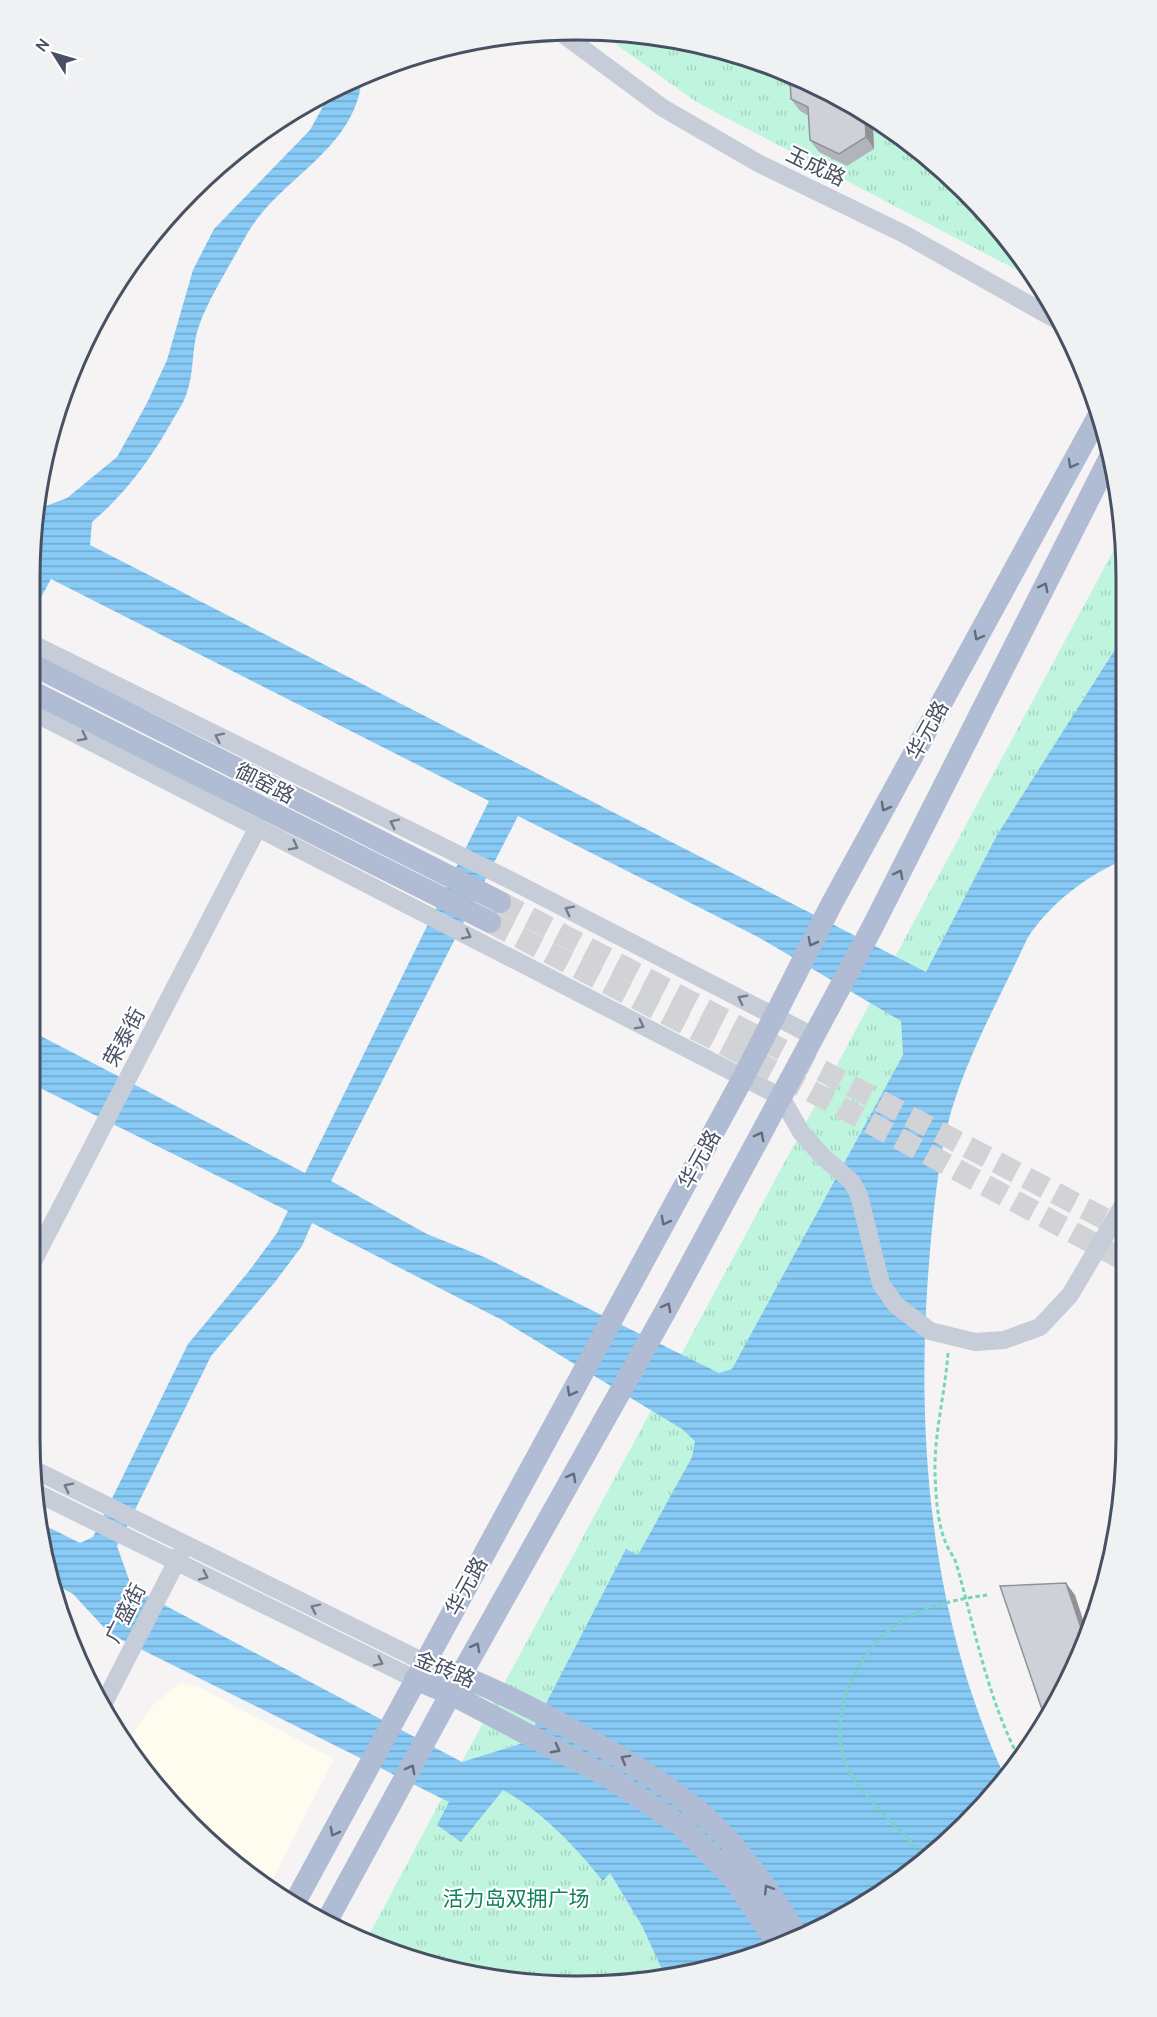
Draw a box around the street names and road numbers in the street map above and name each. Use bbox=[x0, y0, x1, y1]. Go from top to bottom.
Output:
street label: 玉成路 bbox=[782, 141, 850, 191]
street label: 华元路 bbox=[901, 696, 953, 764]
street label: 御窑路 bbox=[231, 758, 299, 808]
street label: 荣泰街 bbox=[98, 1003, 150, 1071]
street label: 华元路 bbox=[673, 1125, 725, 1193]
street label: 华元路 bbox=[440, 1552, 492, 1620]
street label: 广盛街 bbox=[100, 1579, 150, 1647]
street label: 金砖路 bbox=[411, 1646, 479, 1692]

